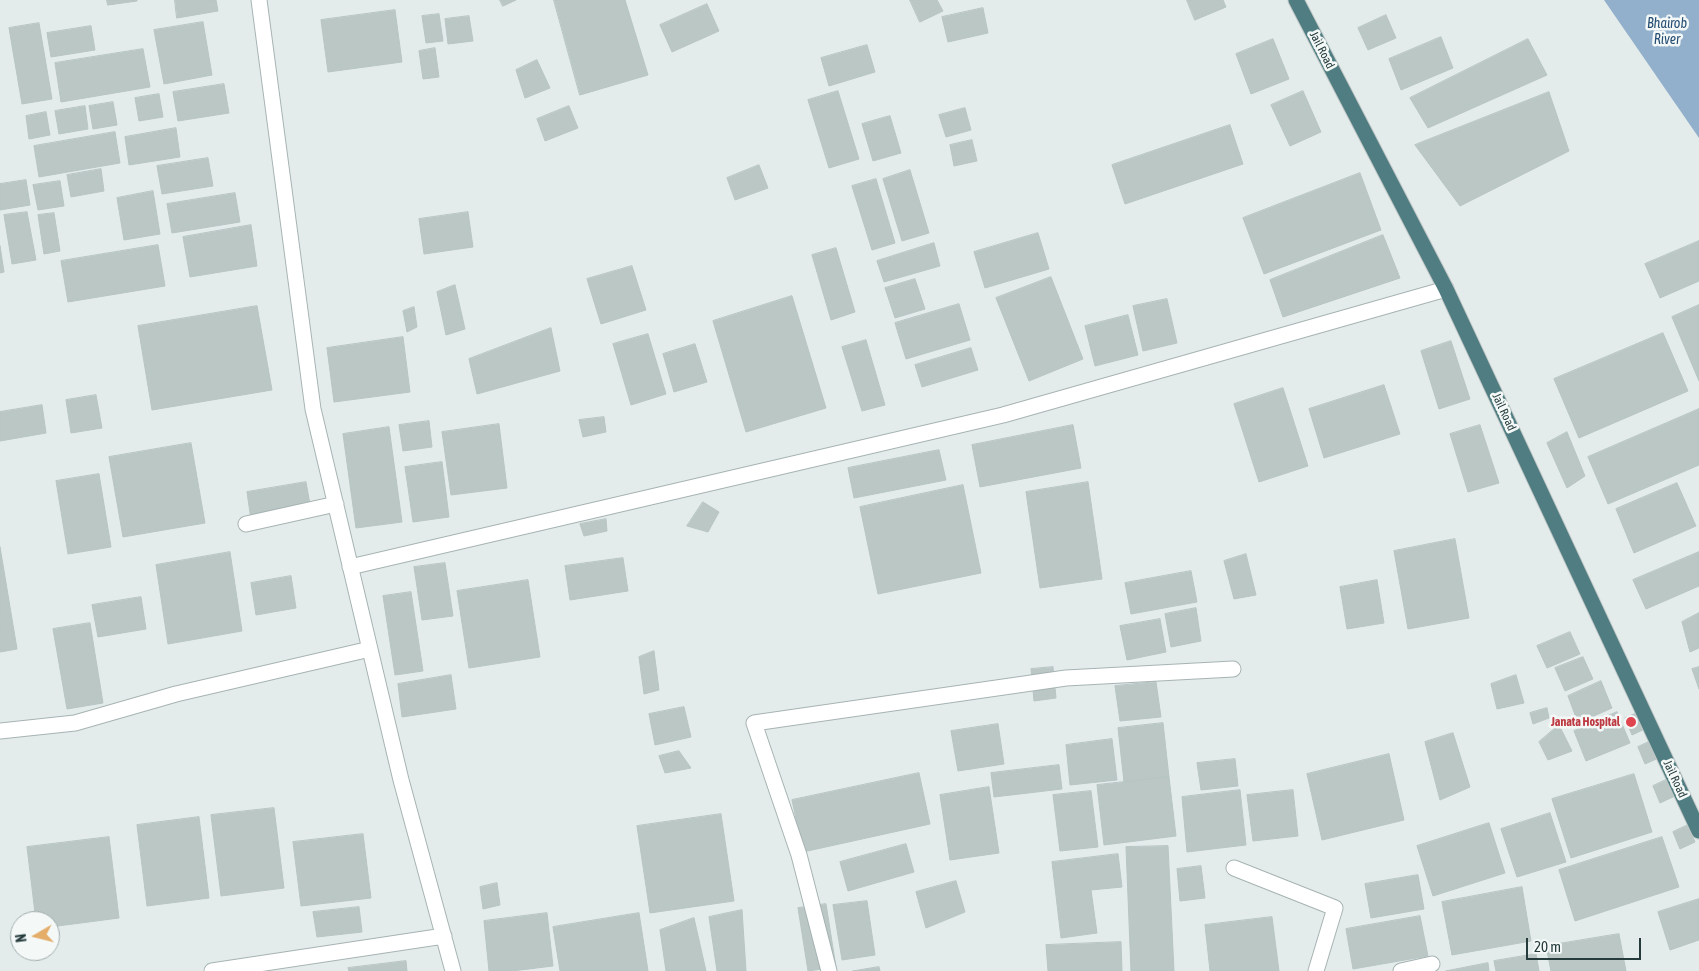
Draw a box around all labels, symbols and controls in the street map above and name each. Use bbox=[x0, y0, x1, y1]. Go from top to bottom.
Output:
water label: Bhairob River bbox=[1647, 16, 1687, 48]
street label: Jail Road bbox=[1307, 29, 1337, 71]
street label: Jail Road bbox=[1489, 391, 1519, 433]
place label: Janata Hospital bbox=[1551, 715, 1620, 729]
marker: Janata Hospital bbox=[1624, 715, 1638, 729]
street label: Jail Road bbox=[1660, 758, 1690, 800]
north arrow bbox=[10, 911, 60, 961]
scale bar bbox=[1529, 928, 1644, 960]
text: N bbox=[13, 933, 30, 943]
text: 20 m bbox=[1534, 938, 1561, 955]

